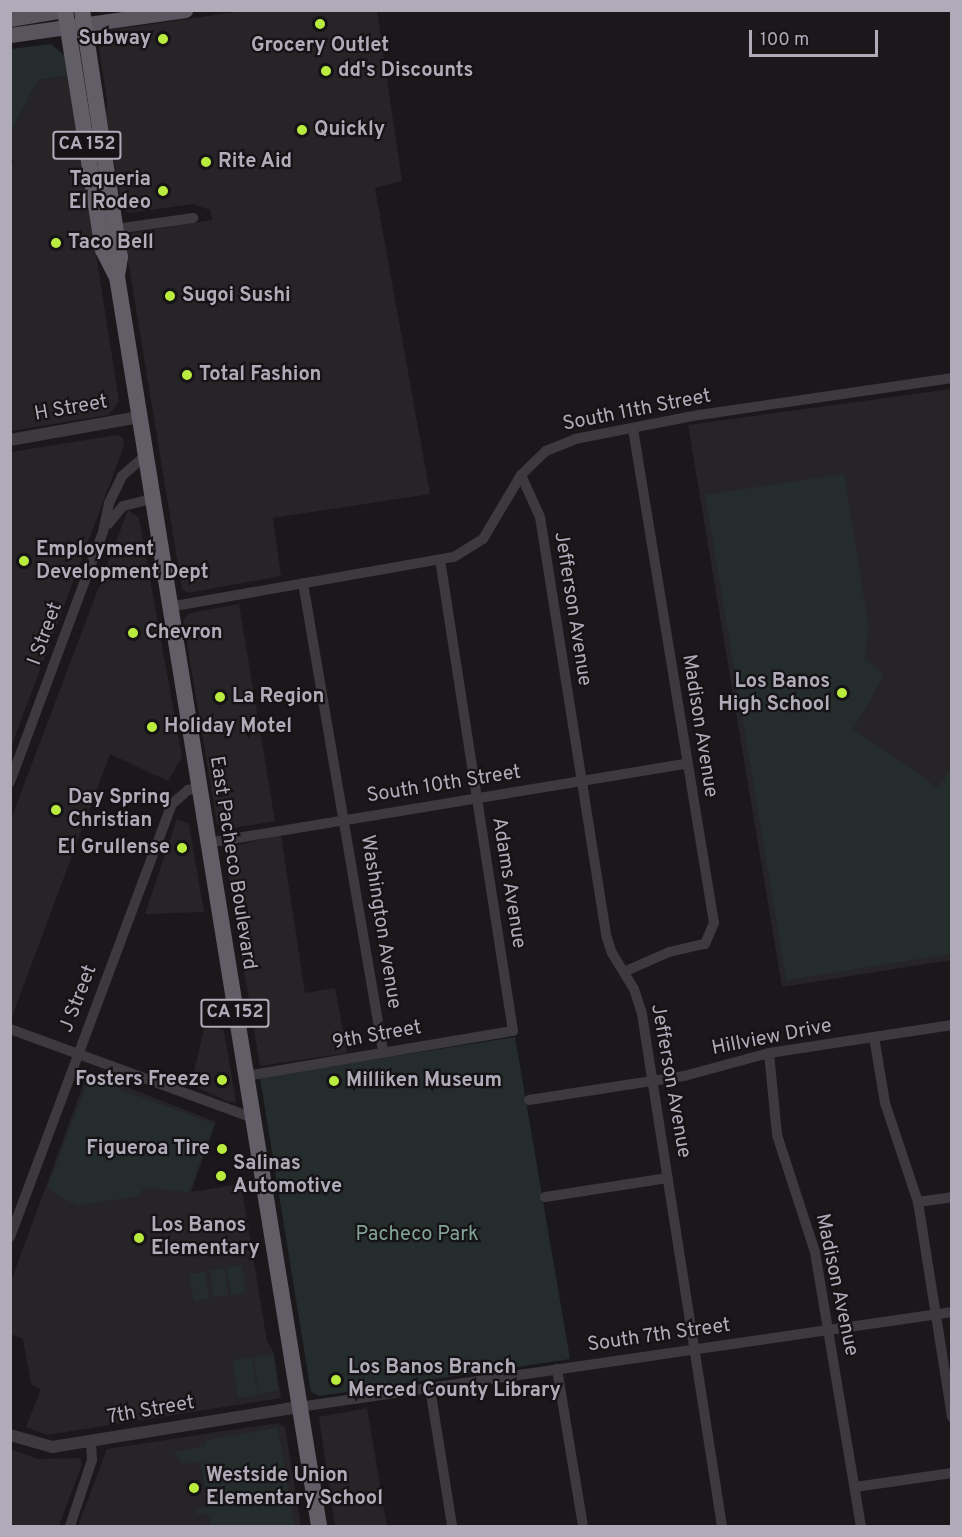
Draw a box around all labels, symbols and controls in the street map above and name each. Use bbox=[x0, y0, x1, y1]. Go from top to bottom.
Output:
marker: Grocery Outlet bbox=[313, 17, 327, 31]
scale bar bbox=[752, 18, 881, 56]
place label: Subway bbox=[78, 27, 151, 51]
text: 100 m bbox=[760, 29, 809, 52]
marker: Subway bbox=[156, 32, 170, 46]
place label: Grocery Outlet bbox=[251, 34, 389, 58]
place label: dd's Discounts bbox=[338, 59, 473, 83]
marker: dd's Discounts bbox=[319, 64, 333, 78]
place label: Quickly bbox=[314, 118, 385, 142]
marker: Quickly bbox=[295, 123, 309, 137]
road number: CA 152 bbox=[51, 130, 123, 160]
place label: Rite Aid bbox=[218, 150, 293, 174]
marker: Rite Aid bbox=[199, 155, 213, 169]
place label: Taqueria El Rodeo bbox=[69, 168, 151, 215]
marker: Taqueria El Rodeo bbox=[156, 184, 170, 198]
place label: Taco Bell bbox=[68, 231, 154, 255]
marker: Taco Bell bbox=[49, 236, 63, 250]
place label: Sugoi Sushi bbox=[182, 284, 291, 308]
marker: Sugoi Sushi bbox=[163, 289, 177, 303]
place label: Total Fashion bbox=[199, 363, 321, 387]
marker: Total Fashion bbox=[180, 368, 194, 382]
street label: South 11th Street bbox=[561, 385, 713, 437]
street label: H Street bbox=[33, 391, 109, 427]
street label: Jefferson Avenue bbox=[548, 530, 596, 688]
place label: Employment Development Dept bbox=[36, 538, 209, 585]
marker: Employment Development Dept bbox=[17, 554, 31, 568]
street label: I Street bbox=[24, 599, 68, 669]
place label: Chevron bbox=[145, 621, 222, 645]
marker: Chevron bbox=[126, 626, 140, 640]
street label: Madison Avenue bbox=[676, 652, 722, 800]
place label: Los Banos High School bbox=[718, 670, 830, 717]
place label: La Region bbox=[232, 685, 324, 709]
marker: Los Banos High School bbox=[835, 686, 849, 700]
marker: La Region bbox=[213, 690, 227, 704]
place label: Holiday Motel bbox=[164, 715, 292, 739]
marker: Holiday Motel bbox=[145, 720, 159, 734]
street label: East Pacheco Boulevard bbox=[203, 754, 261, 972]
street label: South 10th Street bbox=[365, 761, 523, 809]
place label: Day Spring Christian bbox=[68, 786, 170, 833]
marker: Day Spring Christian bbox=[49, 803, 63, 817]
street label: Adams Avenue bbox=[486, 815, 530, 951]
street label: Washington Avenue bbox=[354, 833, 406, 1011]
place label: El Grullense bbox=[57, 836, 170, 860]
marker: El Grullense bbox=[175, 841, 189, 855]
street label: J Street bbox=[55, 962, 103, 1036]
road number: CA 152 bbox=[199, 998, 271, 1028]
street label: Jefferson Avenue bbox=[645, 1002, 695, 1160]
street label: Hillview Drive bbox=[710, 1015, 834, 1061]
street label: 9th Street bbox=[331, 1016, 423, 1056]
place label: Fosters Freeze bbox=[75, 1068, 210, 1092]
place label: Milliken Museum bbox=[346, 1069, 502, 1093]
marker: Fosters Freeze bbox=[215, 1073, 229, 1087]
marker: Milliken Museum bbox=[327, 1074, 341, 1088]
place label: Figueroa Tire bbox=[86, 1137, 210, 1161]
marker: Figueroa Tire bbox=[215, 1142, 229, 1156]
place label: Salinas Automotive bbox=[233, 1152, 342, 1199]
marker: Salinas Automotive bbox=[214, 1169, 228, 1183]
street label: Madison Avenue bbox=[809, 1211, 863, 1359]
place label: Los Banos Elementary bbox=[151, 1214, 260, 1261]
park label: Pacheco Park bbox=[356, 1223, 478, 1247]
marker: Los Banos Elementary bbox=[132, 1231, 146, 1245]
street label: South 7th Street bbox=[585, 1314, 733, 1358]
place label: Los Banos Branch Merced County Library bbox=[348, 1356, 561, 1403]
marker: Los Banos Branch Merced County Library bbox=[329, 1373, 343, 1387]
street label: 7th Street bbox=[106, 1392, 196, 1430]
place label: Westside Union Elementary School bbox=[206, 1464, 383, 1511]
marker: Westside Union Elementary School bbox=[187, 1481, 201, 1495]

